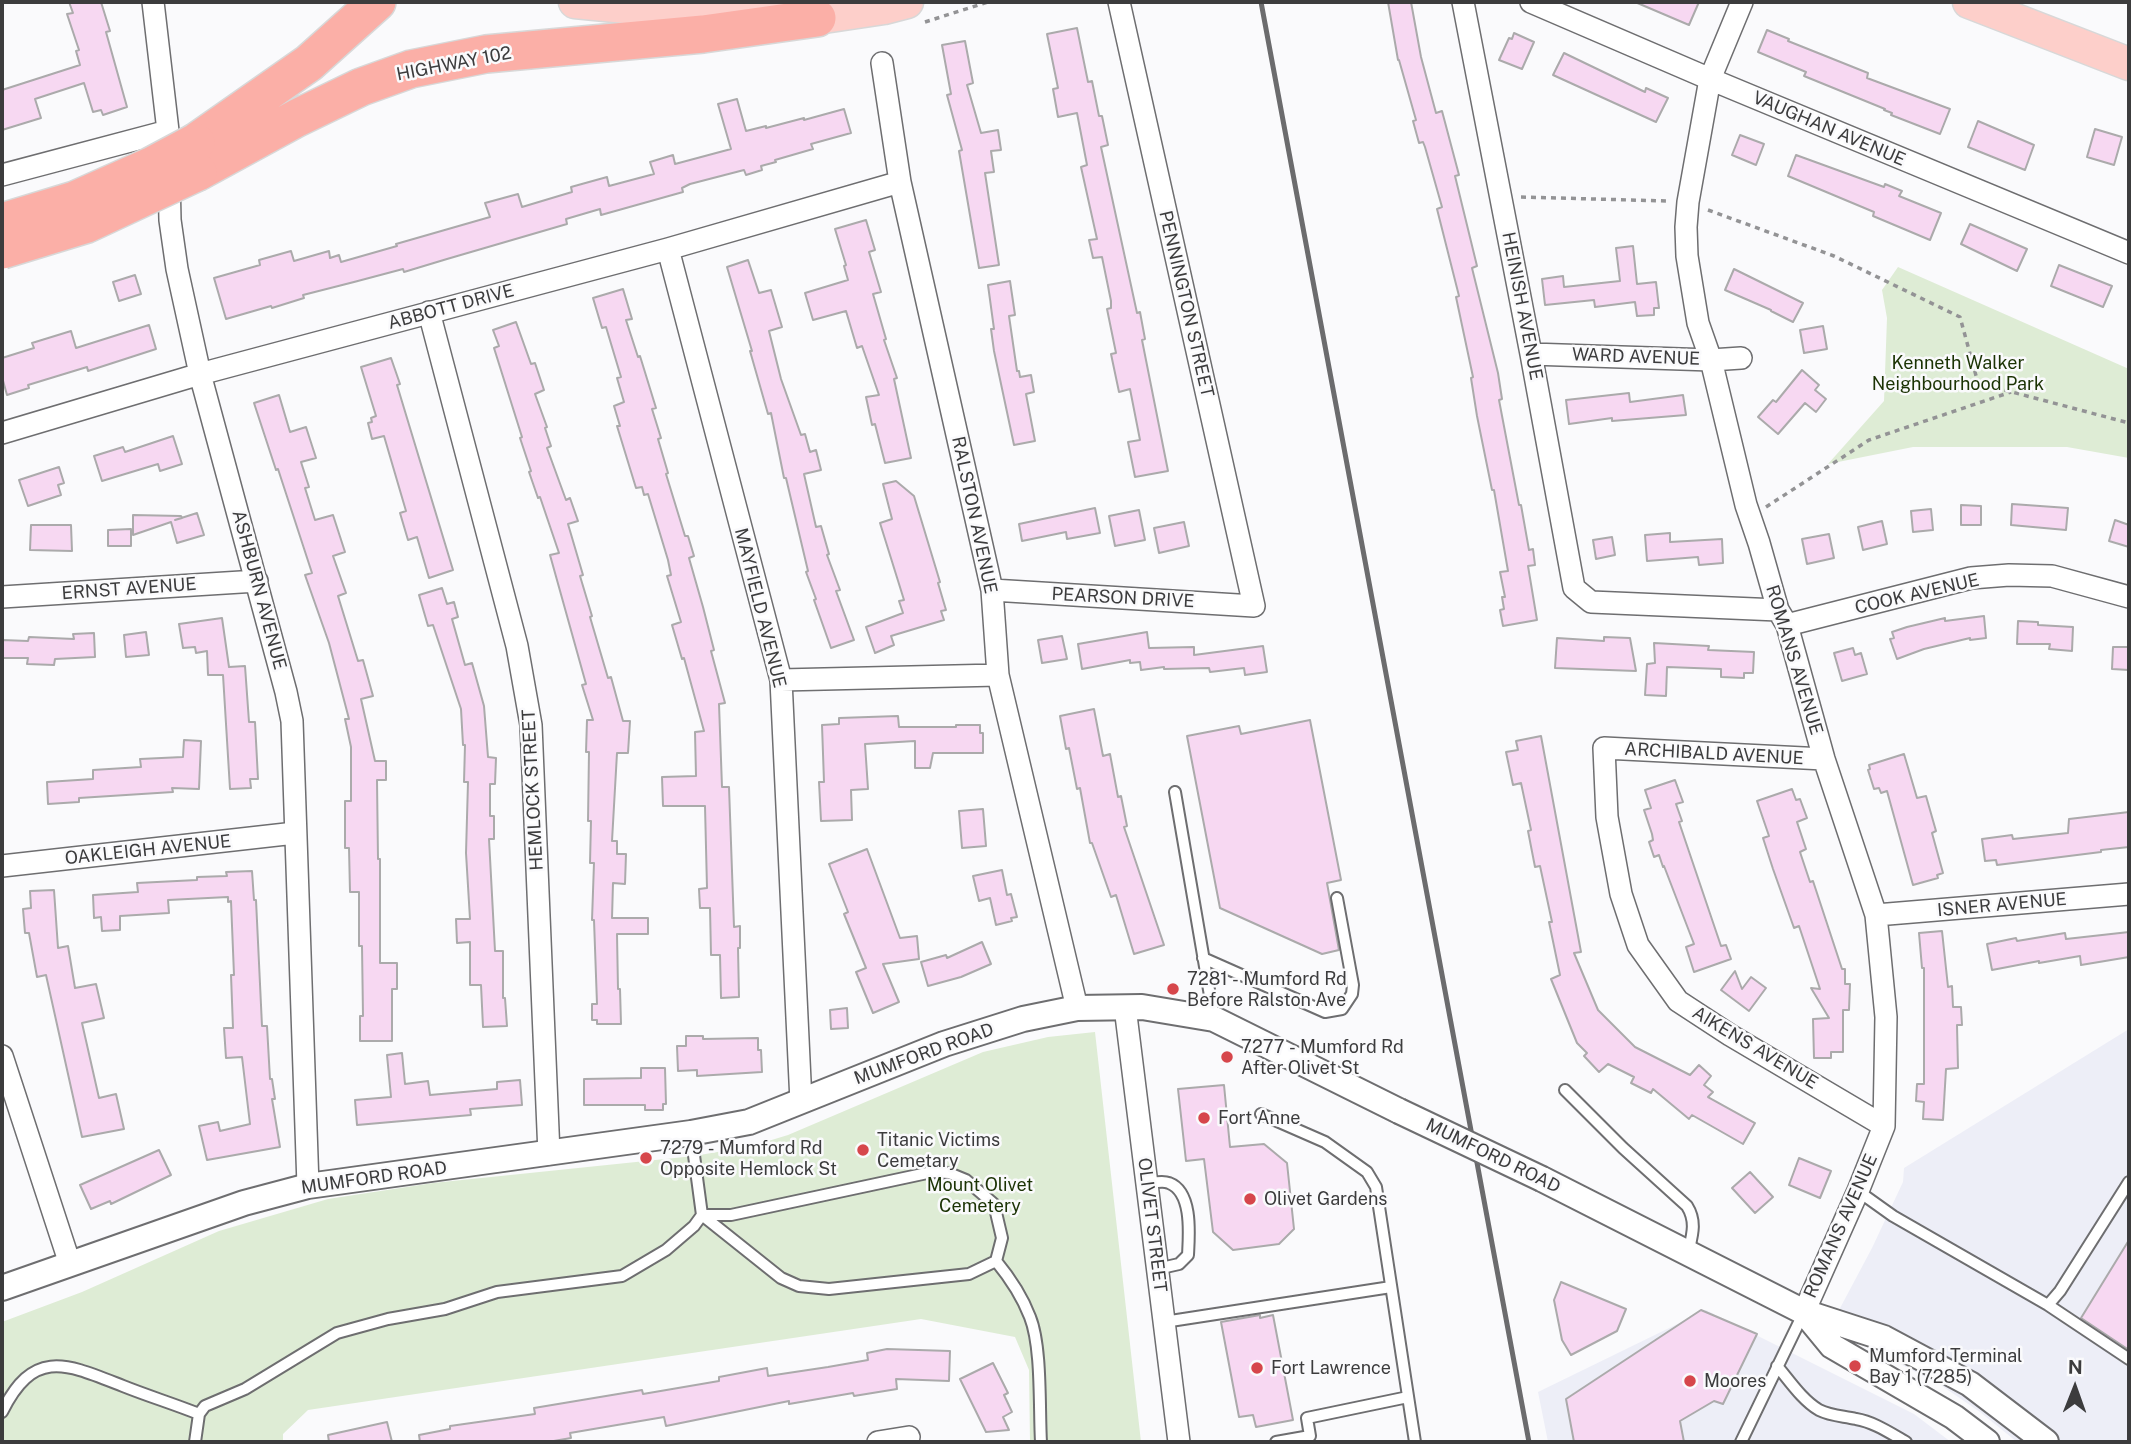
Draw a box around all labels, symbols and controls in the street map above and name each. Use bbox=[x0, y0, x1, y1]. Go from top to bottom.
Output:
street label: HIGHWAY 102 bbox=[395, 42, 513, 86]
street label: VAUGHAN AVENUE bbox=[1749, 87, 1909, 171]
street label: PENNINGTON STREET bbox=[1154, 209, 1218, 399]
street label: HEINISH AVENUE bbox=[1497, 230, 1547, 382]
street label: ABBOTT DRIVE bbox=[386, 280, 516, 334]
street label: WARD AVENUE bbox=[1572, 344, 1700, 370]
park label: Kenneth Walker Neighbourhood Park bbox=[1872, 352, 2044, 394]
street label: RALSTON AVENUE bbox=[947, 434, 1001, 596]
street label: ASHBURN AVENUE bbox=[227, 508, 291, 672]
street label: MAYFIELD AVENUE bbox=[730, 526, 790, 690]
street label: COOK AVENUE bbox=[1853, 569, 1981, 619]
street label: ERNST AVENUE bbox=[61, 574, 197, 604]
street label: PEARSON DRIVE bbox=[1051, 583, 1195, 613]
street label: ROMANS AVENUE bbox=[1761, 583, 1827, 737]
street label: HEMLOCK STREET bbox=[518, 709, 548, 871]
street label: ARCHIBALD AVENUE bbox=[1624, 739, 1804, 769]
street label: OAKLEIGH AVENUE bbox=[64, 831, 232, 869]
street label: ISNER AVENUE bbox=[1936, 889, 2068, 921]
place label: 7281 - Mumford Rd Before Ralston Ave bbox=[1187, 968, 1347, 1010]
marker: 7281 - Mumford Rd Before Ralston Ave bbox=[1165, 981, 1181, 997]
street label: AIKENS AVENUE bbox=[1688, 1002, 1822, 1094]
street label: MUMFORD ROAD bbox=[851, 1019, 997, 1089]
place label: 7277 - Mumford Rd After Olivet St bbox=[1241, 1036, 1404, 1078]
marker: 7277 - Mumford Rd After Olivet St bbox=[1219, 1049, 1235, 1065]
place label: Fort Anne bbox=[1218, 1107, 1300, 1129]
marker: Fort Anne bbox=[1196, 1110, 1212, 1126]
street label: MUMFORD ROAD bbox=[1422, 1114, 1564, 1198]
place label: Titanic Victims Cemetary bbox=[877, 1129, 1000, 1172]
place label: 7279 - Mumford Rd Opposite Hemlock St bbox=[660, 1137, 837, 1180]
marker: Titanic Victims Cemetary bbox=[855, 1142, 871, 1158]
marker: 7279 - Mumford Rd Opposite Hemlock St bbox=[638, 1150, 654, 1166]
street label: ROMANS AVENUE bbox=[1800, 1151, 1882, 1301]
street label: OLIVET STREET bbox=[1133, 1156, 1171, 1294]
street label: MUMFORD ROAD bbox=[300, 1157, 448, 1199]
park label: Mount Olivet Cemetery bbox=[927, 1174, 1033, 1216]
place label: Olivet Gardens bbox=[1264, 1188, 1387, 1210]
marker: Olivet Gardens bbox=[1242, 1191, 1258, 1207]
place label: Mumford Terminal Bay 1 (7285) bbox=[1869, 1345, 2023, 1388]
north arrow bbox=[2040, 1353, 2110, 1423]
text: N bbox=[2068, 1356, 2083, 1378]
place label: Fort Lawrence bbox=[1271, 1357, 1391, 1379]
marker: Mumford Terminal Bay 1 (7285) bbox=[1847, 1358, 1863, 1374]
marker: Fort Lawrence bbox=[1249, 1360, 1265, 1376]
place label: Moores bbox=[1704, 1370, 1766, 1392]
marker: Moores bbox=[1682, 1373, 1698, 1389]

